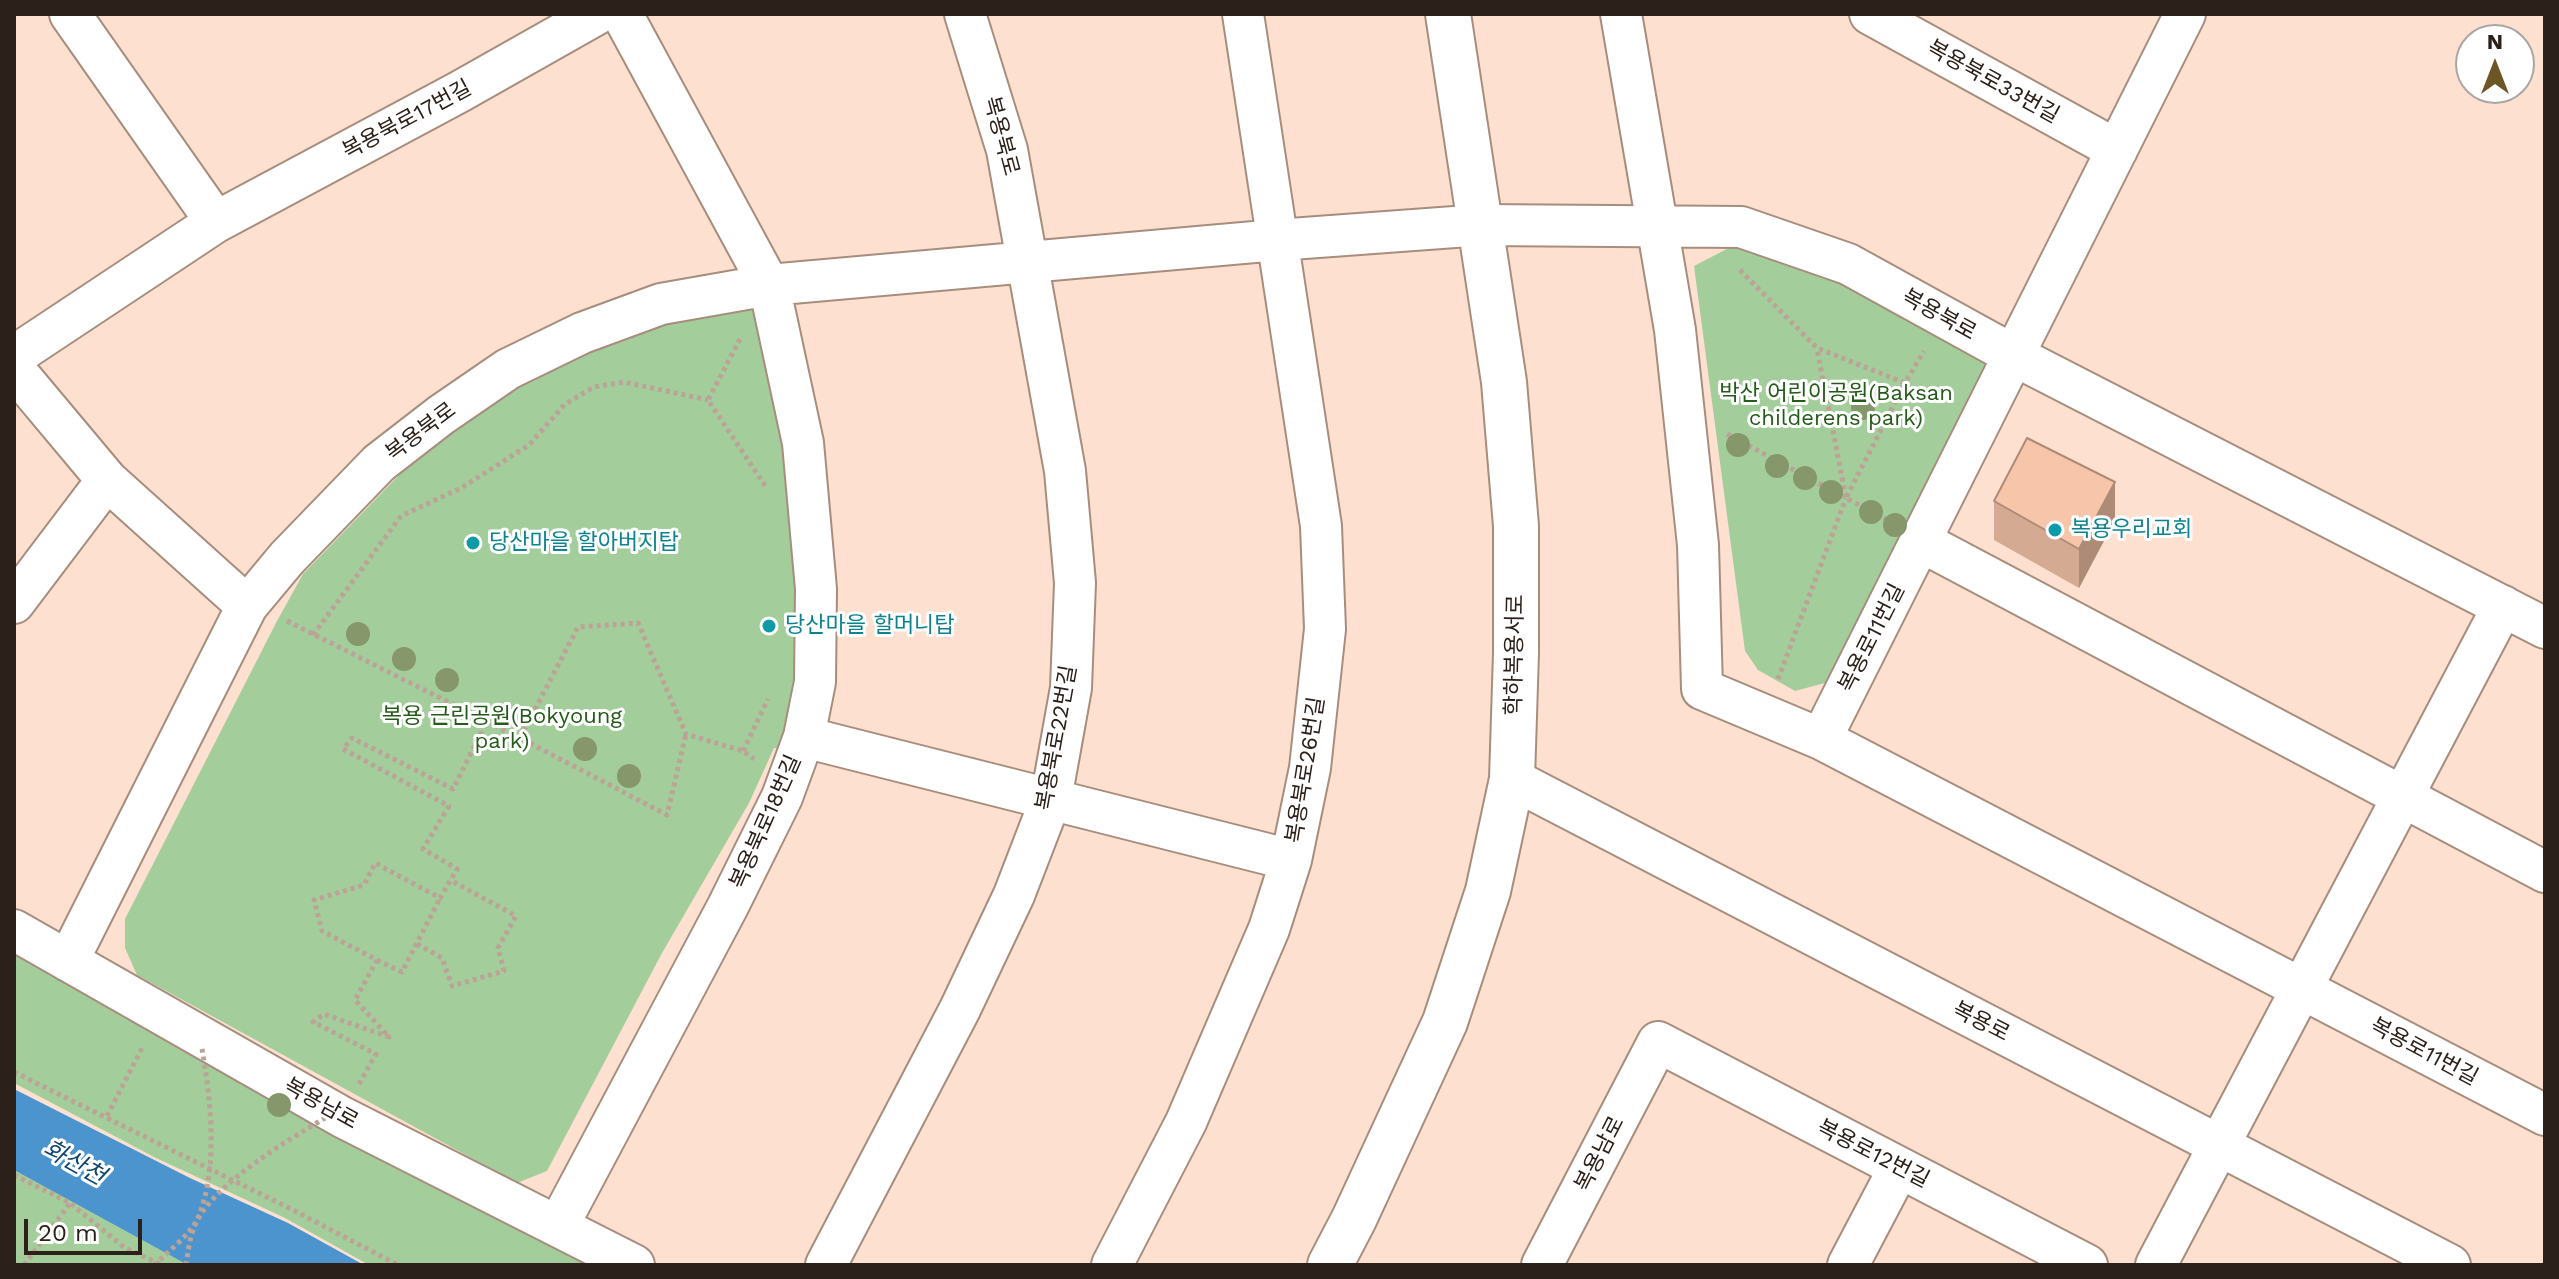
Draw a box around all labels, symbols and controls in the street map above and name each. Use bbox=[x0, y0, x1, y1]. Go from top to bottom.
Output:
north arrow bbox=[2455, 24, 2535, 104]
text: N bbox=[2487, 29, 2503, 54]
street label: 복용북로33번길 bbox=[1922, 35, 2064, 129]
street label: 복용북로17번길 bbox=[338, 75, 476, 165]
street label: 복용북로 bbox=[978, 93, 1024, 179]
street label: 복용북로 bbox=[1897, 284, 1981, 346]
park label: 박산 어린이공원(Baksan childerens park) bbox=[1719, 381, 1953, 432]
street label: 복용북로 bbox=[381, 397, 461, 467]
place label: 복용우리교회 bbox=[2071, 517, 2192, 543]
marker: 복용우리교회 bbox=[2046, 521, 2064, 539]
place label: 당산마을 할아버지탑 bbox=[489, 530, 679, 556]
marker: 당산마을 할아버지탑 bbox=[464, 534, 482, 552]
street label: 복용로11번길 bbox=[1833, 579, 1911, 697]
street label: 학하복용서로 bbox=[1501, 594, 1529, 716]
place label: 당산마을 할머니탑 bbox=[785, 613, 954, 639]
marker: 당산마을 할머니탑 bbox=[760, 617, 778, 635]
street label: 복용북로22번길 bbox=[1031, 663, 1083, 813]
street label: 복용북로26번길 bbox=[1281, 695, 1331, 845]
park label: 복용 근린공원(Bokyoung park) bbox=[382, 704, 622, 756]
street label: 복용북로18번길 bbox=[725, 751, 807, 893]
street label: 복용로 bbox=[1948, 996, 2014, 1048]
street label: 복용로11번길 bbox=[2366, 1013, 2482, 1091]
street label: 복용남로 bbox=[279, 1073, 363, 1135]
street label: 복용남로 bbox=[1570, 1112, 1630, 1196]
street label: 복용로12번길 bbox=[1812, 1114, 1934, 1194]
water label: 화산천 bbox=[38, 1134, 110, 1192]
scale bar bbox=[28, 1203, 146, 1253]
text: 20 m bbox=[38, 1219, 98, 1247]

